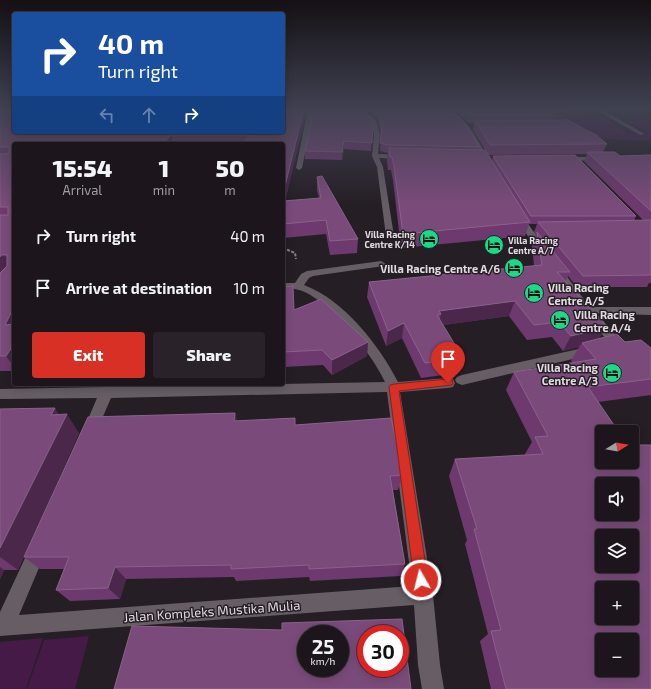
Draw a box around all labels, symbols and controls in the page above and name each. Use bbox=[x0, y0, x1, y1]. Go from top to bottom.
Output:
text: 40 m bbox=[98, 26, 164, 60]
icon: right bbox=[32, 28, 84, 80]
text: Turn right bbox=[98, 60, 178, 82]
icon: left bbox=[96, 104, 118, 126]
icon: ahead bbox=[138, 104, 160, 126]
icon: right bbox=[180, 104, 202, 126]
text: 15:54 bbox=[53, 153, 112, 182]
text: 1 bbox=[158, 153, 169, 182]
text: 50 bbox=[215, 153, 244, 182]
text: Arrival bbox=[63, 182, 102, 198]
text: min bbox=[153, 182, 175, 198]
text: m bbox=[224, 182, 236, 198]
icon: right bbox=[32, 225, 54, 247]
text: Turn right bbox=[66, 227, 136, 245]
text: 40 m bbox=[230, 227, 265, 245]
hotel icon: Villa Racing Centre K/14 bbox=[418, 228, 440, 250]
place label: Villa Racing Centre K/14 bbox=[364, 229, 416, 250]
hotel icon: Villa Racing Centre A/7 bbox=[483, 234, 505, 256]
place label: Villa Racing Centre A/7 bbox=[508, 235, 559, 256]
hotel icon: Villa Racing Centre A/6 bbox=[503, 257, 525, 279]
place label: Villa Racing Centre A/6 bbox=[380, 262, 501, 275]
icon: arrive bbox=[32, 277, 54, 299]
text: Arrive at destination bbox=[66, 279, 212, 297]
text: 10 m bbox=[233, 279, 265, 297]
place label: Villa Racing Centre A/5 bbox=[548, 281, 610, 307]
hotel icon: Villa Racing Centre A/5 bbox=[523, 282, 545, 304]
place label: Villa Racing Centre A/4 bbox=[574, 308, 636, 334]
hotel icon: Villa Racing Centre A/4 bbox=[549, 309, 571, 331]
button: Exit bbox=[32, 332, 145, 378]
button: Share bbox=[153, 332, 265, 378]
pin bbox=[431, 342, 465, 383]
icon: arrive bbox=[437, 348, 459, 370]
place label: Villa Racing Centre A/3 bbox=[537, 361, 599, 387]
hotel icon: Villa Racing Centre A/3 bbox=[601, 362, 623, 384]
north arrow bbox=[595, 425, 639, 469]
map controls bbox=[595, 425, 639, 677]
button: sound bbox=[595, 477, 639, 521]
button: layers bbox=[595, 529, 639, 573]
position arrow bbox=[400, 559, 442, 601]
button: + bbox=[595, 581, 639, 625]
street label: Jalan Kompleks Mustika Mulia bbox=[123, 597, 301, 625]
speed limit sign: 30 bbox=[357, 625, 409, 677]
button: − bbox=[595, 633, 639, 677]
text: 25 bbox=[312, 634, 334, 658]
text: km/h bbox=[311, 655, 335, 667]

